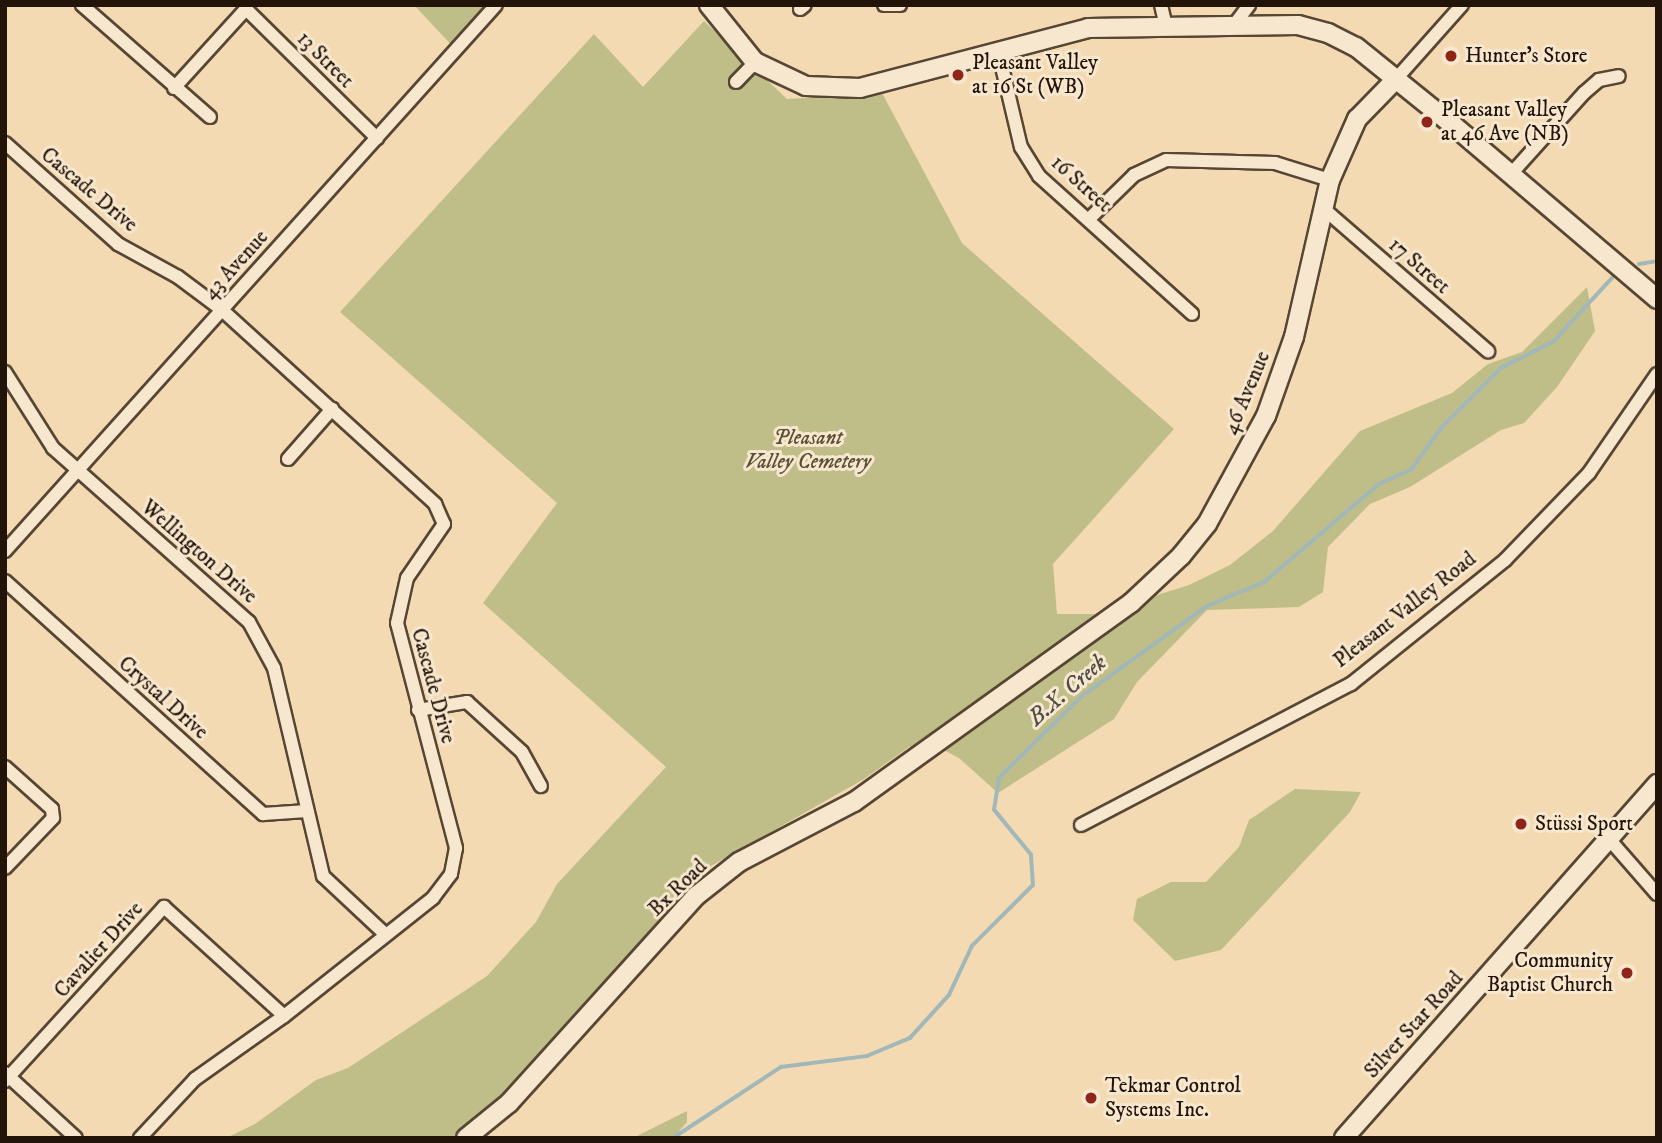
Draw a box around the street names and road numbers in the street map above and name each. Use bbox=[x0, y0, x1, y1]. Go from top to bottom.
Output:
street label: 13 Street bbox=[291, 26, 359, 94]
street label: Cascade Drive bbox=[36, 142, 142, 238]
street label: 16 Street bbox=[1046, 150, 1116, 218]
street label: 43 Avenue bbox=[198, 225, 274, 305]
street label: 17 Street bbox=[1383, 233, 1455, 299]
street label: 46 Avenue bbox=[1218, 348, 1276, 438]
street label: Wellington Drive bbox=[136, 495, 262, 609]
street label: Pleasant Valley Road bbox=[1329, 546, 1481, 674]
street label: Cascade Drive bbox=[406, 626, 460, 746]
street label: Crystal Drive bbox=[113, 651, 213, 745]
street label: Bx Road bbox=[644, 854, 712, 922]
street label: Cavalier Drive bbox=[49, 897, 149, 1003]
street label: Silver Star Road bbox=[1359, 966, 1469, 1084]

